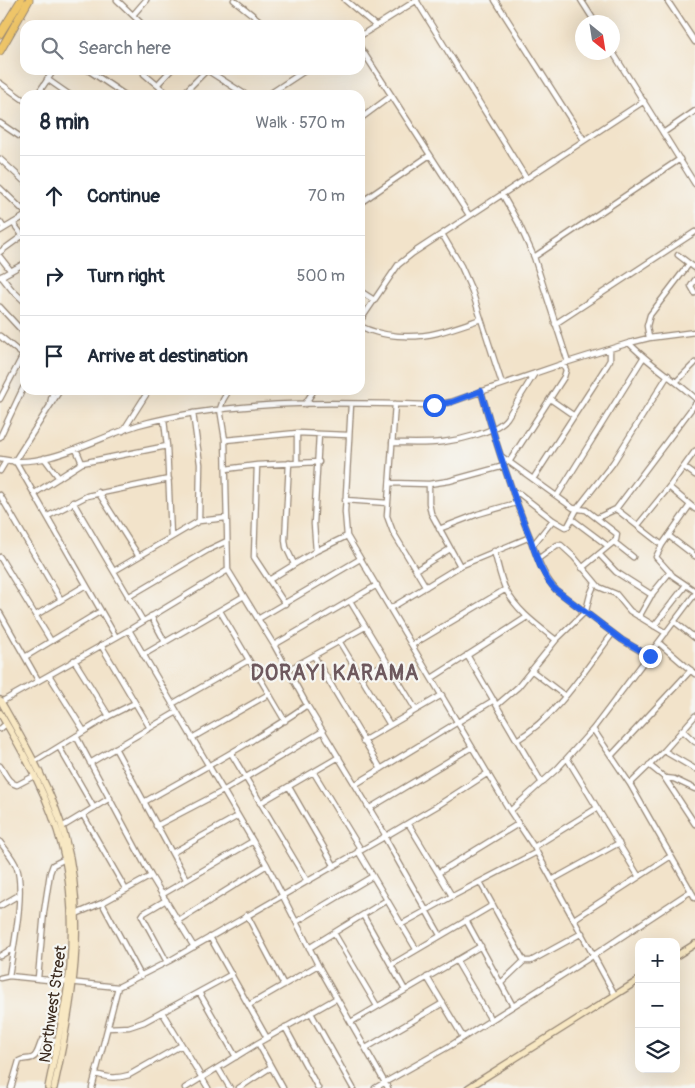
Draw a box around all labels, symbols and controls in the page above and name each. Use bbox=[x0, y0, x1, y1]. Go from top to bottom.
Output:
north arrow bbox=[575, 15, 620, 60]
search box bbox=[20, 20, 365, 75]
icon: search bbox=[38, 34, 66, 62]
text: Search here bbox=[78, 36, 171, 60]
text: 8 min bbox=[40, 109, 89, 136]
text: Walk · 570 m bbox=[256, 113, 345, 133]
icon: ahead bbox=[40, 182, 68, 210]
text: Continue bbox=[87, 184, 160, 208]
text: 70 m bbox=[308, 186, 345, 206]
icon: right bbox=[40, 262, 68, 290]
text: Turn right bbox=[87, 264, 165, 288]
text: 500 m bbox=[297, 266, 345, 286]
icon: arrive bbox=[40, 342, 68, 370]
text: Arrive at destination bbox=[87, 344, 248, 368]
route start bbox=[423, 394, 446, 417]
route end bbox=[639, 645, 662, 668]
district label: DORAYI KARAMA bbox=[251, 660, 419, 687]
map controls bbox=[635, 938, 680, 1073]
button: + bbox=[635, 938, 680, 983]
street label: Northwest Street bbox=[35, 944, 71, 1064]
button: − bbox=[635, 983, 680, 1028]
button: layers bbox=[635, 1028, 680, 1073]

